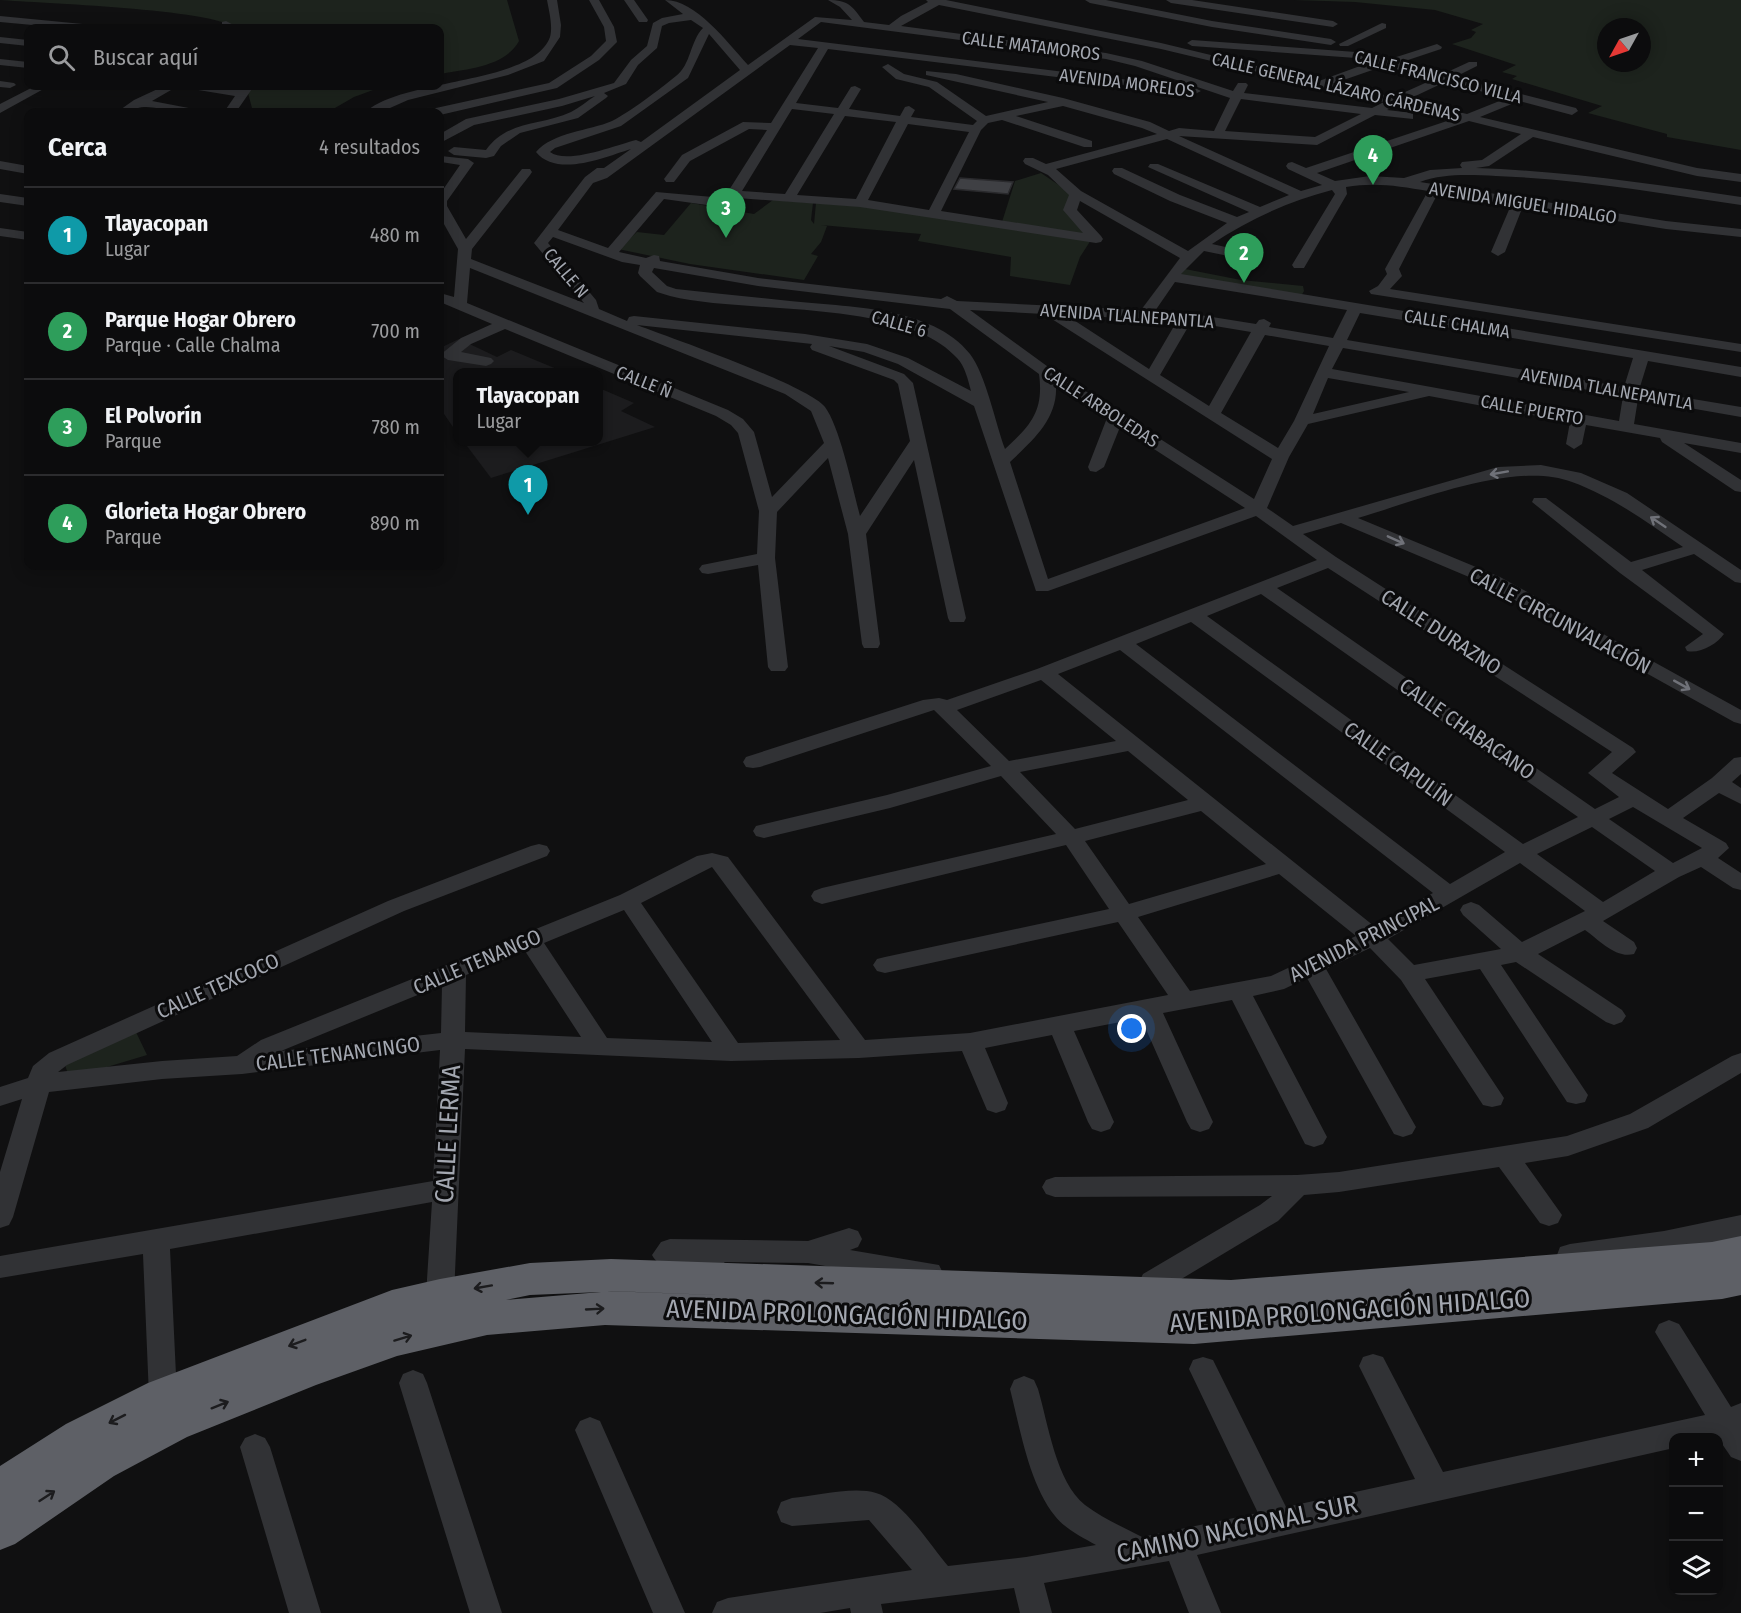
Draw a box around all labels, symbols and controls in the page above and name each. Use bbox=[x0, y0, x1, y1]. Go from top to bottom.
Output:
north arrow bbox=[1597, 18, 1651, 72]
search box bbox=[24, 24, 444, 90]
street label: CALLE MATAMOROS bbox=[961, 27, 1102, 65]
icon: search bbox=[45, 41, 78, 74]
text: Buscar aquí bbox=[93, 44, 198, 71]
street label: CALLE FRANCISCO VILLA bbox=[1352, 46, 1524, 109]
street label: CALLE GENERAL LÁZARO CÁRDENAS bbox=[1210, 47, 1463, 126]
street label: AVENIDA MORELOS bbox=[1058, 64, 1196, 102]
text: Cerca bbox=[48, 132, 107, 163]
text: 4 resultados bbox=[319, 135, 420, 159]
pin: 4 bbox=[1354, 136, 1392, 185]
street label: AVENIDA MIGUEL HIDALGO bbox=[1428, 177, 1618, 229]
pin: 3 bbox=[706, 188, 746, 238]
text: Tlayacopan bbox=[105, 210, 208, 237]
text: 1 bbox=[63, 223, 72, 247]
text: 480 m bbox=[370, 223, 420, 247]
pin: 2 bbox=[1224, 234, 1264, 283]
text: Lugar bbox=[105, 237, 150, 261]
street label: CALLE N bbox=[539, 244, 593, 302]
street label: AVENIDA TLALNEPANTLA bbox=[1039, 299, 1215, 333]
street label: CALLE CHALMA bbox=[1403, 305, 1512, 343]
text: Parque Hogar Obrero bbox=[105, 306, 296, 333]
street label: CALLE 6 bbox=[869, 306, 929, 342]
text: 2 bbox=[63, 319, 72, 343]
text: 700 m bbox=[371, 319, 420, 343]
text: Parque · Calle Chalma bbox=[105, 333, 281, 357]
street label: CALLE Ñ bbox=[613, 361, 675, 403]
street label: CALLE ARBOLEDAS bbox=[1039, 362, 1163, 452]
street label: AVENIDA TLALNEPANTLA bbox=[1519, 363, 1695, 415]
popup bbox=[453, 368, 603, 446]
text: Tlayacopan bbox=[476, 382, 580, 409]
street label: CALLE PUERTO bbox=[1479, 390, 1585, 430]
text: El Polvorín bbox=[105, 402, 202, 429]
text: Lugar bbox=[476, 409, 521, 433]
text: 3 bbox=[63, 415, 72, 439]
text: 780 m bbox=[372, 415, 420, 439]
text: Parque bbox=[105, 429, 162, 453]
pin: 1 bbox=[508, 466, 548, 515]
one-way arrow bbox=[1489, 467, 1509, 478]
text: Glorieta Hogar Obrero bbox=[105, 498, 306, 525]
text: 4 bbox=[62, 511, 73, 535]
text: 890 m bbox=[370, 511, 420, 535]
one-way arrow bbox=[1650, 516, 1666, 528]
text: Parque bbox=[105, 525, 162, 549]
one-way arrow bbox=[1387, 536, 1405, 547]
street label: CALLE CIRCUNVALACIÓN bbox=[1465, 562, 1655, 680]
street label: CALLE DURAZNO bbox=[1376, 584, 1506, 680]
street label: CALLE CHABACANO bbox=[1394, 673, 1540, 785]
one-way arrow bbox=[1673, 679, 1690, 691]
street label: CALLE CAPULÍN bbox=[1339, 716, 1457, 812]
street label: AVENIDA PRINCIPAL bbox=[1285, 890, 1444, 988]
street label: CALLE TENANGO bbox=[409, 923, 545, 1001]
street label: CALLE TEXCOCO bbox=[153, 947, 283, 1025]
your location bbox=[1117, 1014, 1146, 1043]
street label: CALLE TENANCINGO bbox=[254, 1031, 422, 1077]
street label: CALLE LERMA bbox=[429, 1064, 467, 1204]
one-way arrow bbox=[814, 1277, 834, 1288]
one-way arrow bbox=[473, 1282, 493, 1293]
street label: AVENIDA PROLONGACIÓN HIDALGO bbox=[1169, 1283, 1531, 1339]
street label: AVENIDA PROLONGACIÓN HIDALGO bbox=[666, 1293, 1028, 1337]
one-way arrow bbox=[584, 1303, 604, 1314]
one-way arrow bbox=[393, 1332, 412, 1343]
one-way arrow bbox=[288, 1338, 306, 1349]
one-way arrow bbox=[210, 1399, 228, 1410]
one-way arrow bbox=[109, 1414, 127, 1425]
map controls bbox=[1669, 1433, 1723, 1595]
button: + bbox=[1669, 1433, 1723, 1487]
button: − bbox=[1669, 1487, 1723, 1541]
street label: CAMINO NACIONAL SUR bbox=[1114, 1488, 1360, 1570]
one-way arrow bbox=[39, 1489, 56, 1502]
button: layers bbox=[1669, 1541, 1723, 1595]

